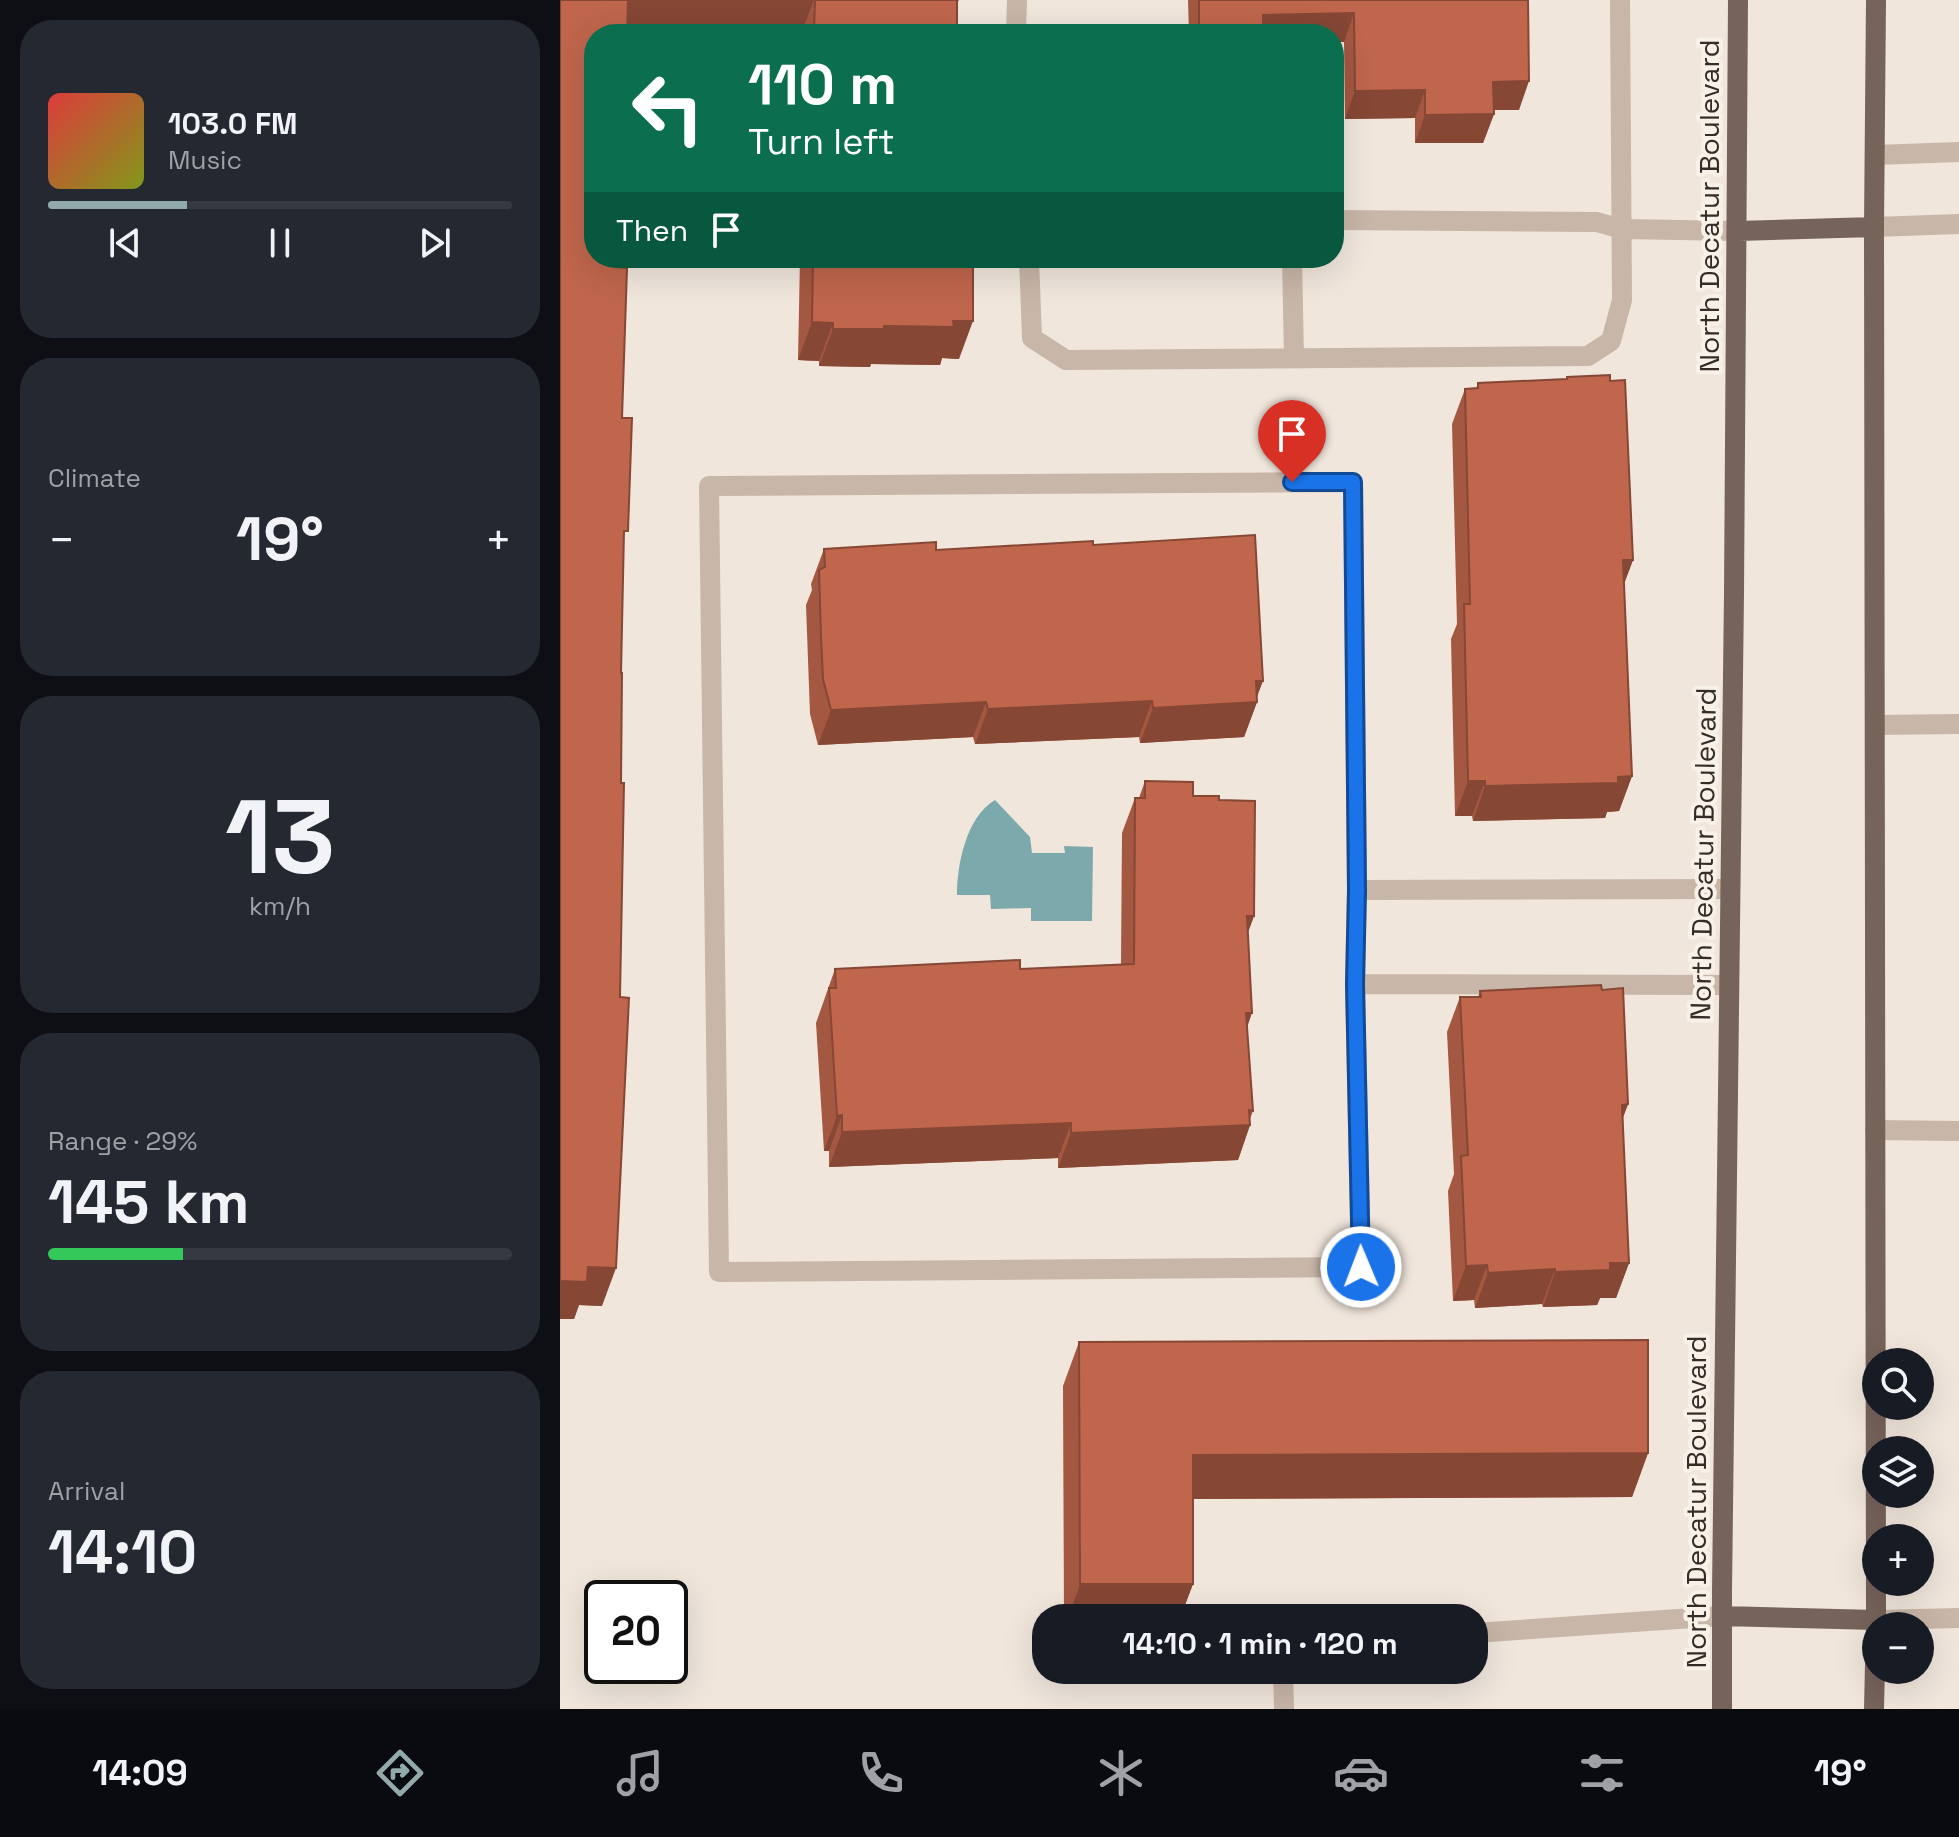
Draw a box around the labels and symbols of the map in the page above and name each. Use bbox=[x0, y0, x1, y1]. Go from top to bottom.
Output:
street label: North Decatur Boulevard bbox=[1691, 39, 1727, 373]
pin bbox=[1258, 400, 1326, 482]
street label: North Decatur Boulevard bbox=[1682, 687, 1724, 1021]
position arrow bbox=[1319, 1225, 1403, 1309]
street label: North Decatur Boulevard bbox=[1678, 1335, 1714, 1669]
speed limit sign: 20 bbox=[584, 1580, 688, 1684]

